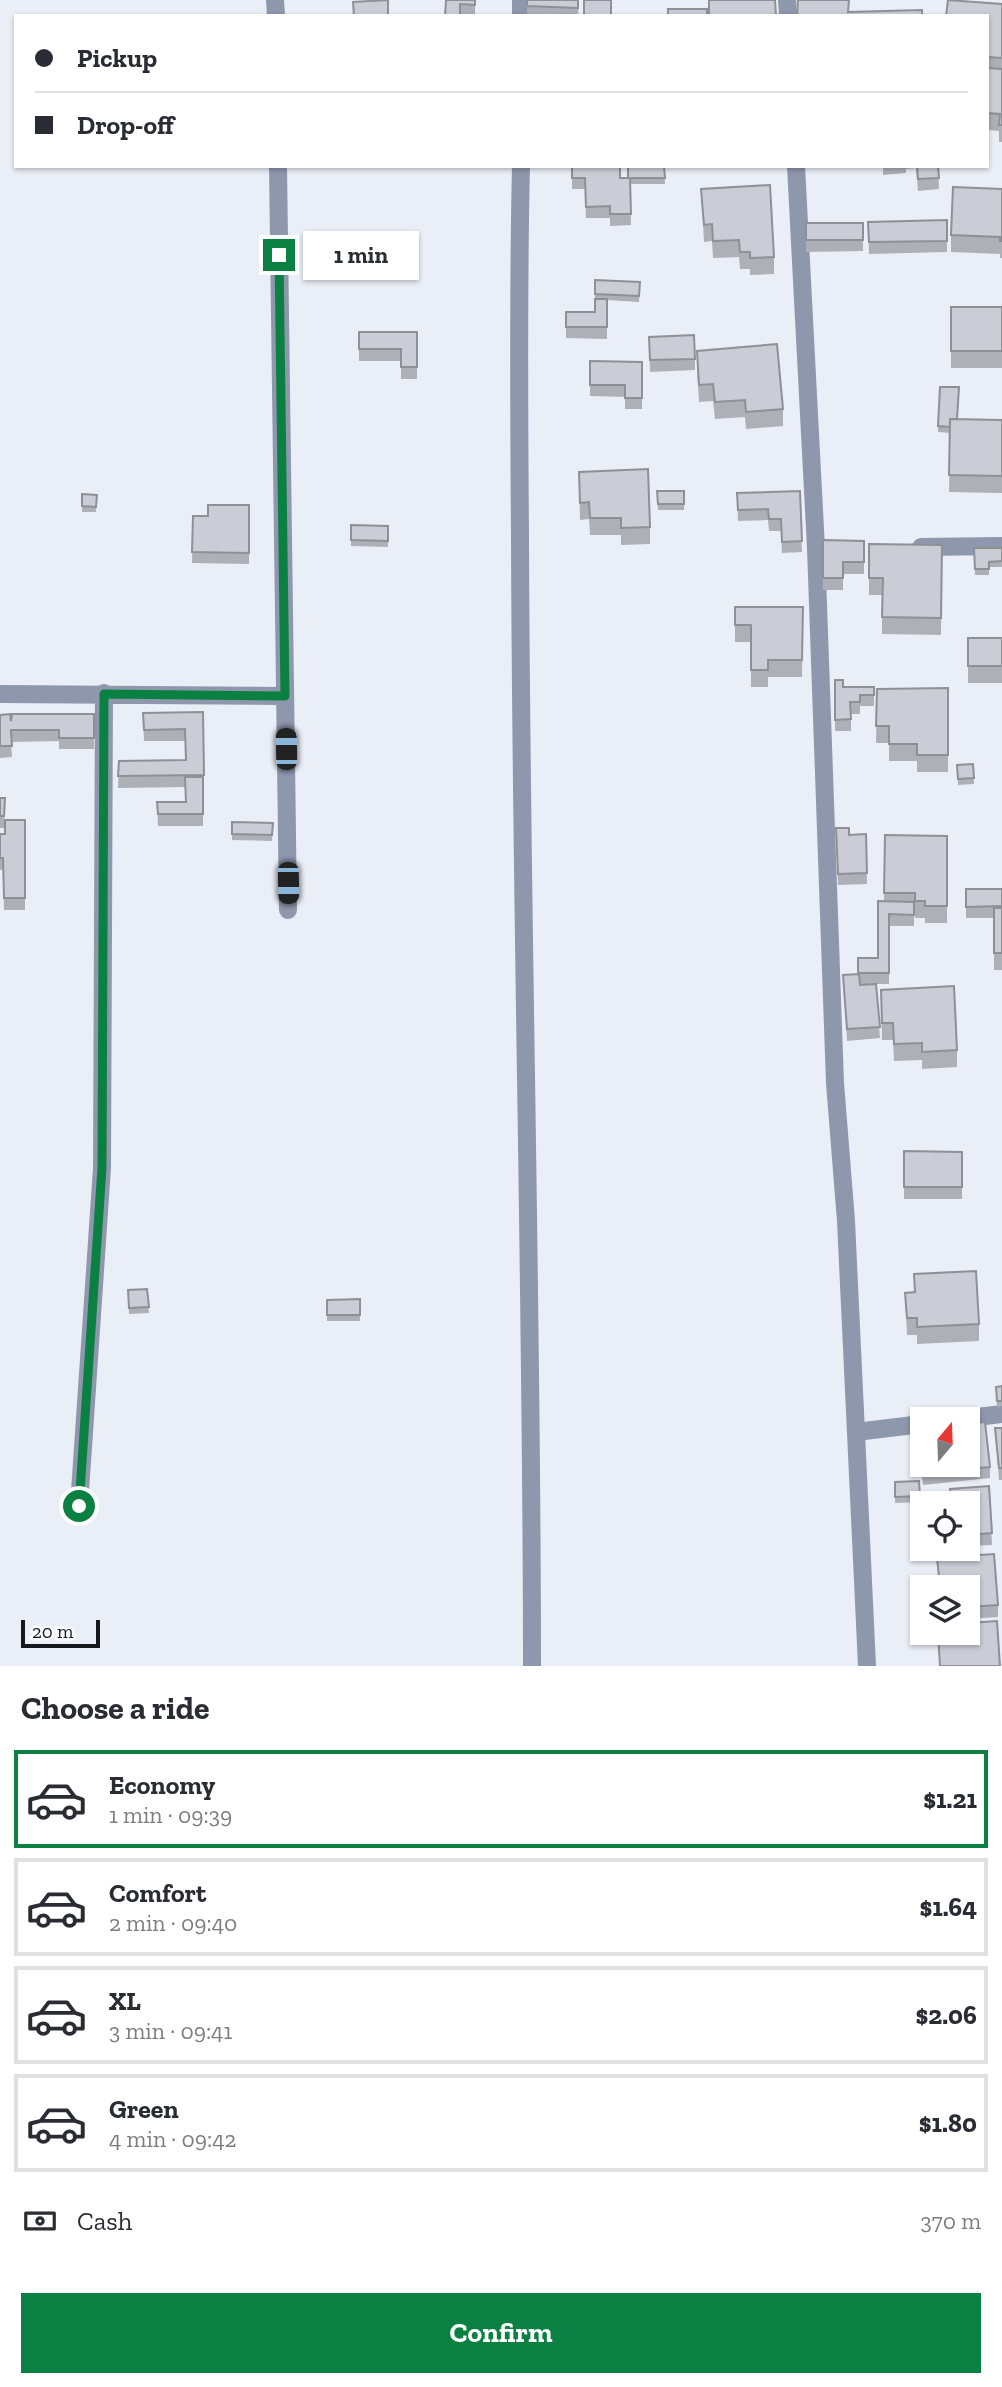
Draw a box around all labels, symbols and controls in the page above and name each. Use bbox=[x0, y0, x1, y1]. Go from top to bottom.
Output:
text: Pickup bbox=[77, 42, 157, 74]
text: Drop-off bbox=[77, 109, 174, 141]
callout: 1 min bbox=[304, 230, 419, 280]
route end bbox=[263, 239, 295, 271]
text: 1 min bbox=[334, 241, 388, 269]
car bbox=[276, 728, 297, 770]
car bbox=[278, 862, 299, 904]
north arrow bbox=[910, 1407, 980, 1477]
map controls bbox=[910, 1407, 980, 1645]
route start bbox=[63, 1490, 95, 1522]
button: locate bbox=[910, 1491, 980, 1561]
button: layers bbox=[910, 1575, 980, 1645]
scale bar bbox=[21, 1617, 100, 1649]
text: 20 m bbox=[32, 1620, 73, 1643]
text: Choose a ride bbox=[21, 1689, 209, 1727]
icon: car bbox=[25, 1768, 88, 1831]
text: Economy bbox=[109, 1769, 215, 1801]
text: $1.21 bbox=[923, 1783, 977, 1815]
text: 1 min · 09:39 bbox=[109, 1801, 232, 1829]
icon: car bbox=[25, 1876, 88, 1939]
text: Comfort bbox=[109, 1877, 206, 1909]
text: $1.64 bbox=[919, 1891, 977, 1923]
text: 2 min · 09:40 bbox=[109, 1909, 237, 1937]
icon: car bbox=[25, 1984, 88, 2047]
text: XL bbox=[109, 1985, 141, 2017]
text: $2.06 bbox=[915, 1999, 977, 2031]
text: 3 min · 09:41 bbox=[109, 2017, 232, 2045]
icon: car bbox=[25, 2092, 88, 2155]
text: Green bbox=[109, 2093, 179, 2125]
text: $1.80 bbox=[919, 2107, 977, 2139]
text: 4 min · 09:42 bbox=[109, 2125, 236, 2153]
icon: cash bbox=[21, 2202, 59, 2240]
text: Cash bbox=[77, 2205, 132, 2237]
text: 370 m bbox=[921, 2207, 981, 2235]
button: Confirm bbox=[21, 2293, 981, 2373]

